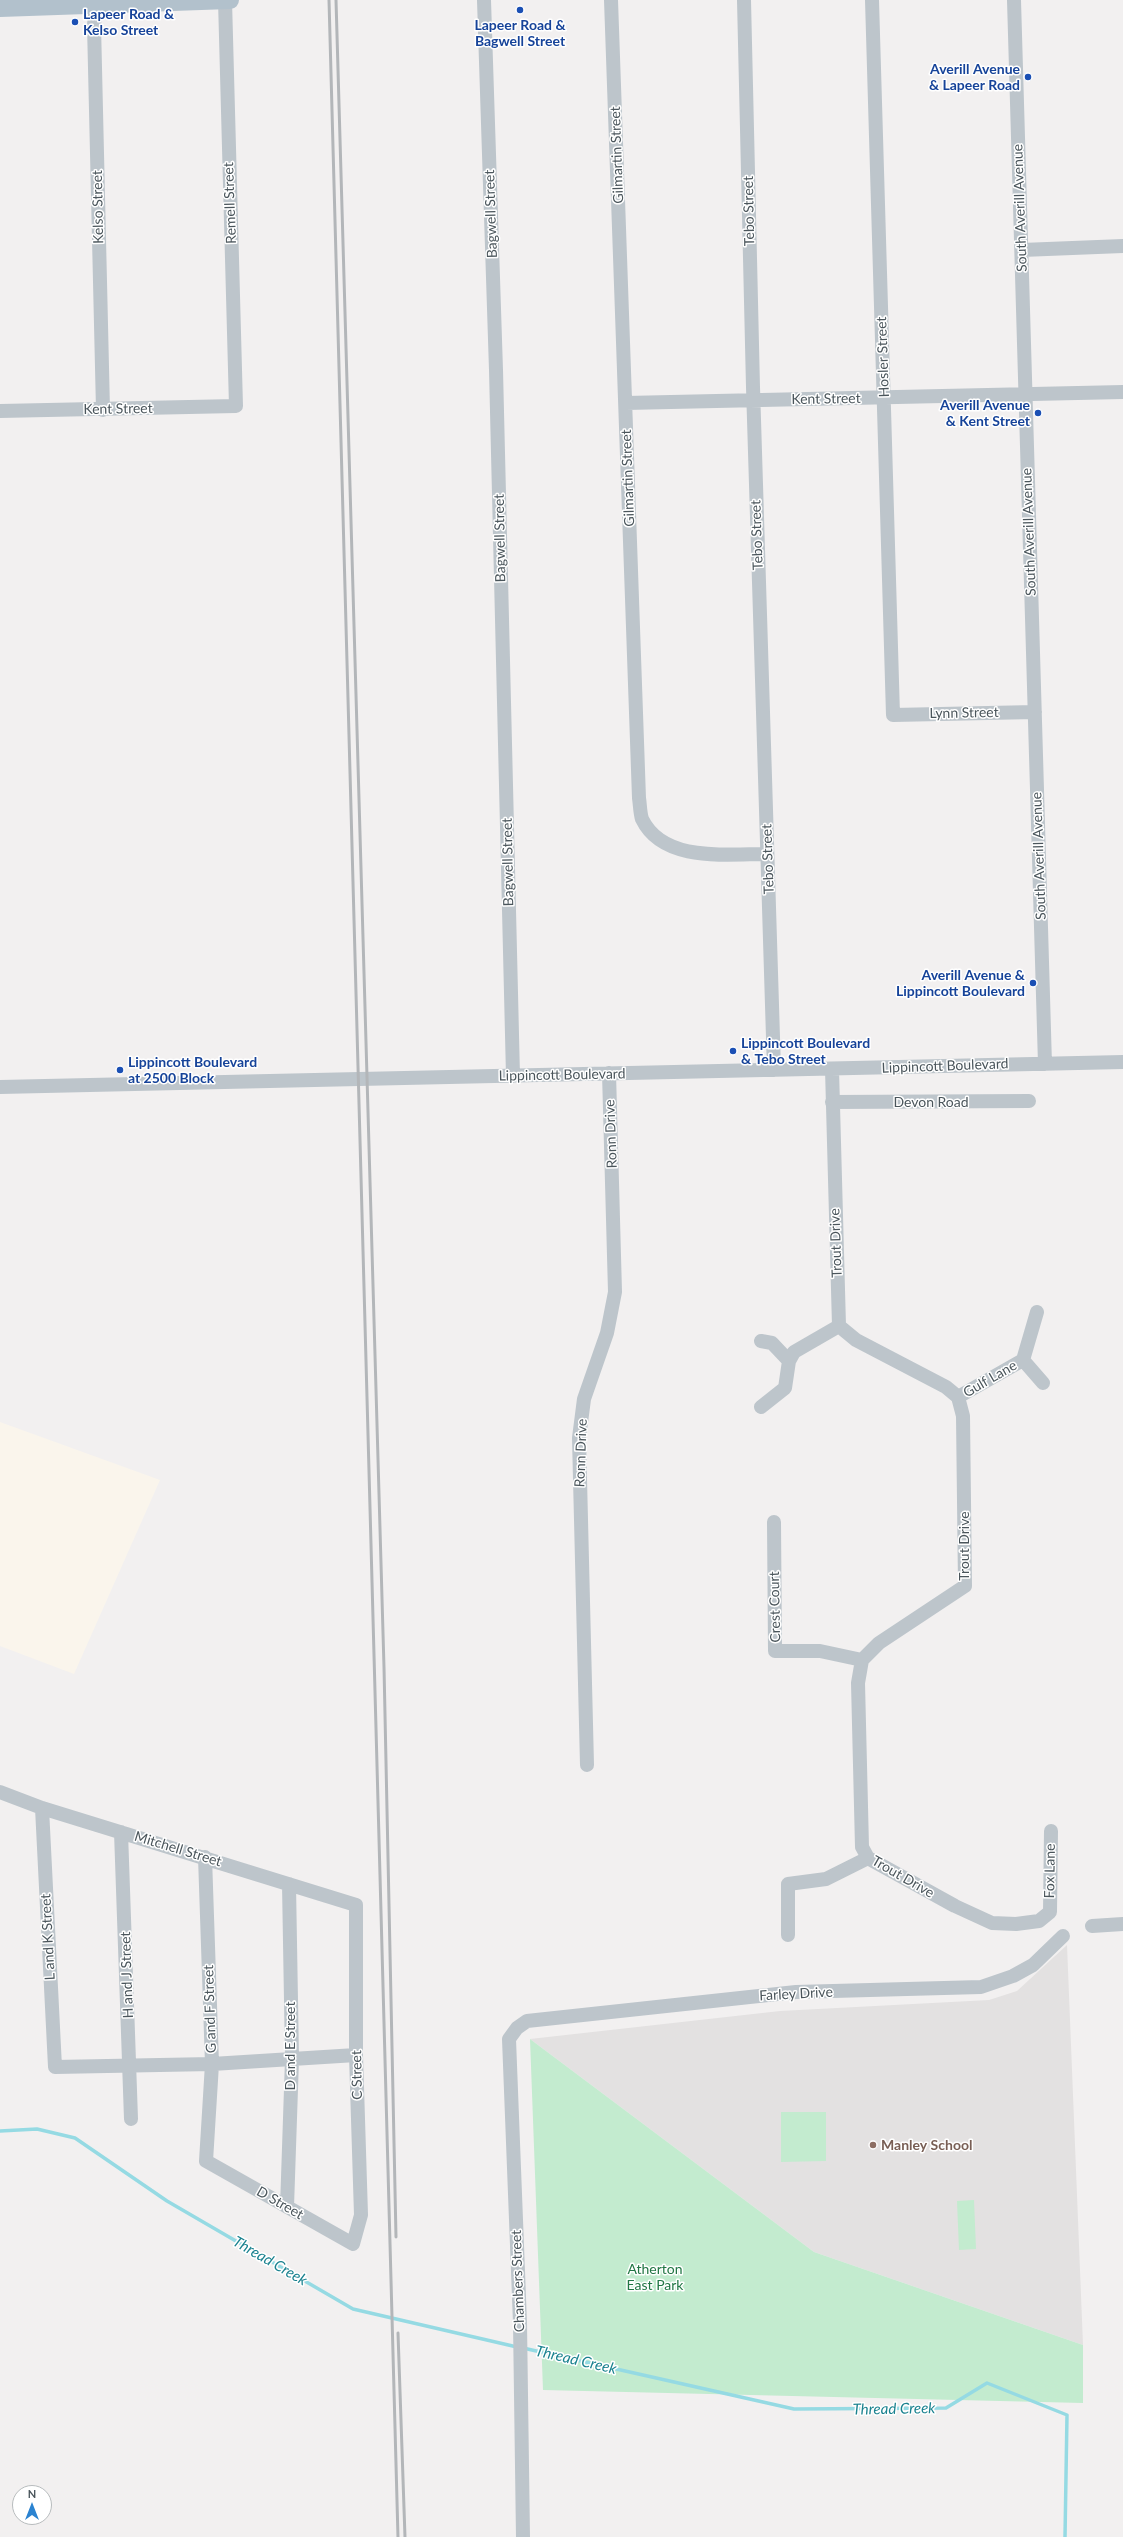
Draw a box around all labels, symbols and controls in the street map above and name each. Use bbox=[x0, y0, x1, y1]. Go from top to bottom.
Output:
marker: Lapeer Road & Bagwell Street bbox=[515, 5, 525, 15]
place label: Lapeer Road & Kelso Street bbox=[83, 6, 174, 38]
marker: Lapeer Road & Kelso Street bbox=[70, 17, 80, 27]
place label: Lapeer Road & Bagwell Street bbox=[474, 17, 566, 50]
place label: Averill Avenue & Lapeer Road bbox=[929, 61, 1020, 94]
marker: Averill Avenue & Lapeer Road bbox=[1023, 72, 1033, 82]
street label: Gilmartin Street bbox=[607, 106, 627, 204]
street label: South Averill Avenue bbox=[1009, 144, 1031, 272]
street label: Remell Street bbox=[220, 162, 240, 244]
street label: Bagwell Street bbox=[481, 169, 501, 259]
street label: Kelso Street bbox=[89, 170, 107, 244]
street label: Tebo Street bbox=[740, 176, 758, 246]
street label: Hosler Street bbox=[873, 316, 893, 398]
street label: Kent Street bbox=[791, 390, 861, 408]
place label: Averill Avenue & Kent Street bbox=[940, 397, 1030, 430]
street label: Kent Street bbox=[83, 400, 153, 418]
marker: Averill Avenue & Kent Street bbox=[1033, 408, 1043, 418]
street label: Gilmartin Street bbox=[618, 429, 638, 527]
street label: South Averill Avenue bbox=[1018, 468, 1040, 596]
street label: Bagwell Street bbox=[491, 494, 509, 582]
street label: Tebo Street bbox=[747, 500, 767, 570]
street label: Lynn Street bbox=[929, 704, 999, 722]
street label: South Averill Avenue bbox=[1028, 792, 1050, 920]
street label: Bagwell Street bbox=[499, 818, 517, 906]
street label: Tebo Street bbox=[758, 824, 778, 894]
place label: Averill Avenue & Lippincott Boulevard bbox=[896, 967, 1025, 1000]
marker: Averill Avenue & Lippincott Boulevard bbox=[1028, 978, 1038, 988]
place label: Lippincott Boulevard & Tebo Street bbox=[741, 1035, 870, 1068]
marker: Lippincott Boulevard & Tebo Street bbox=[728, 1046, 738, 1056]
place label: Lippincott Boulevard at 2500 Block bbox=[128, 1054, 257, 1086]
street label: Lippincott Boulevard bbox=[881, 1055, 1009, 1077]
marker: Lippincott Boulevard at 2500 Block bbox=[115, 1065, 125, 1075]
street label: Lippincott Boulevard bbox=[498, 1065, 626, 1085]
street label: Devon Road bbox=[893, 1094, 969, 1110]
street label: Ronn Drive bbox=[601, 1099, 621, 1169]
street label: Trout Drive bbox=[826, 1208, 846, 1278]
street label: Gulf Lane bbox=[960, 1357, 1020, 1401]
street label: Ronn Drive bbox=[571, 1418, 591, 1488]
street label: Trout Drive bbox=[956, 1511, 972, 1581]
street label: Crest Court bbox=[766, 1571, 784, 1643]
street label: Mitchell Street bbox=[132, 1828, 224, 1870]
street label: Fox Lane bbox=[1041, 1843, 1059, 1899]
street label: Trout Drive bbox=[869, 1852, 937, 1902]
street label: L and K Street bbox=[37, 1893, 59, 1981]
street label: H and J Street bbox=[117, 1931, 137, 2019]
street label: G and F Street bbox=[200, 1965, 220, 2053]
street label: Farley Drive bbox=[759, 1984, 833, 2004]
street label: D and E Street bbox=[282, 2002, 298, 2090]
street label: C Street bbox=[348, 2050, 366, 2100]
place label: Manley School bbox=[881, 2137, 972, 2153]
marker: Manley School bbox=[868, 2140, 878, 2150]
street label: D Street bbox=[254, 2183, 306, 2223]
street label: Chambers Street bbox=[508, 2230, 528, 2332]
water label: Thread Creek bbox=[230, 2233, 310, 2289]
park label: Atherton East Park bbox=[627, 2261, 683, 2294]
water label: Thread Creek bbox=[534, 2342, 618, 2378]
water label: Thread Creek bbox=[852, 2399, 936, 2419]
north arrow bbox=[12, 2485, 52, 2525]
text: N bbox=[28, 2487, 36, 2500]

